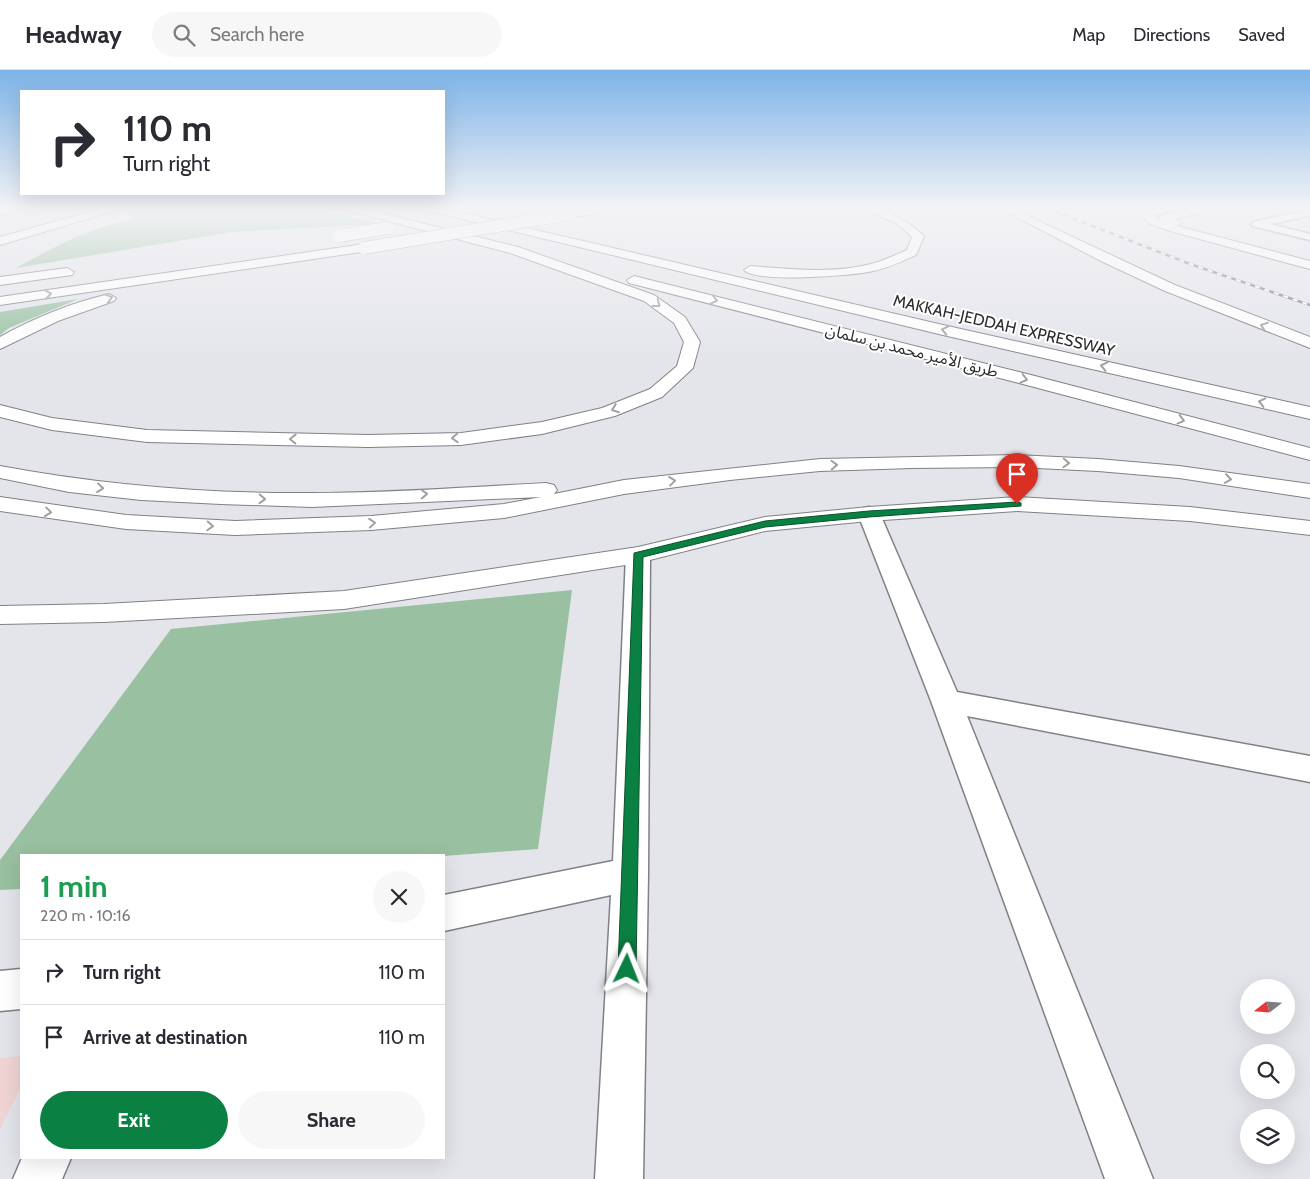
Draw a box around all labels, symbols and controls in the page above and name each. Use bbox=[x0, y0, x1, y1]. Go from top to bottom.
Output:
search box bbox=[152, 12, 502, 57]
text: Headway bbox=[25, 20, 122, 49]
icon: search bbox=[170, 21, 198, 49]
text: Search here bbox=[210, 23, 304, 46]
text: Map bbox=[1072, 24, 1105, 46]
text: Directions bbox=[1133, 24, 1210, 46]
text: Saved bbox=[1238, 24, 1285, 46]
text: 110 m bbox=[123, 107, 212, 150]
icon: right bbox=[40, 110, 105, 175]
text: Turn right bbox=[123, 150, 210, 177]
one-way arrow bbox=[45, 289, 53, 300]
street label: MAKKAH-JEDDAH EXPRESSWAY bbox=[891, 291, 1117, 360]
one-way arrow bbox=[104, 294, 112, 304]
one-way arrow bbox=[709, 294, 718, 305]
one-way arrow bbox=[651, 298, 660, 306]
street label: طريق الأمير محمد بن سلمان bbox=[823, 320, 1000, 382]
one-way arrow bbox=[1261, 321, 1269, 331]
one-way arrow bbox=[941, 325, 950, 336]
one-way arrow bbox=[1099, 361, 1108, 372]
one-way arrow bbox=[1019, 373, 1028, 383]
one-way arrow bbox=[1258, 397, 1267, 408]
one-way arrow bbox=[611, 403, 620, 414]
one-way arrow bbox=[1177, 414, 1186, 425]
one-way arrow bbox=[451, 433, 459, 444]
one-way arrow bbox=[289, 434, 297, 445]
pin bbox=[996, 453, 1038, 504]
one-way arrow bbox=[1062, 458, 1070, 469]
one-way arrow bbox=[830, 460, 838, 470]
icon: arrive bbox=[1003, 460, 1031, 488]
one-way arrow bbox=[1224, 473, 1232, 484]
one-way arrow bbox=[668, 476, 676, 487]
one-way arrow bbox=[96, 482, 104, 493]
one-way arrow bbox=[420, 489, 428, 499]
one-way arrow bbox=[258, 493, 266, 504]
one-way arrow bbox=[44, 506, 52, 517]
one-way arrow bbox=[369, 518, 377, 529]
one-way arrow bbox=[206, 521, 214, 532]
text: 1 min bbox=[40, 868, 108, 905]
button: close bbox=[373, 871, 425, 923]
text: 220 m · 10:16 bbox=[40, 906, 131, 925]
position arrow bbox=[600, 942, 652, 994]
icon: right bbox=[40, 958, 68, 986]
text: Turn right bbox=[83, 961, 161, 984]
text: 110 m bbox=[378, 961, 425, 984]
north arrow bbox=[1240, 979, 1295, 1034]
map controls bbox=[1240, 979, 1295, 1164]
icon: arrive bbox=[40, 1023, 68, 1051]
text: Arrive at destination bbox=[83, 1026, 247, 1049]
text: 110 m bbox=[378, 1026, 425, 1049]
button: search bbox=[1240, 1044, 1295, 1099]
button: Exit bbox=[40, 1091, 228, 1149]
button: Share bbox=[238, 1091, 425, 1149]
button: layers bbox=[1240, 1109, 1295, 1164]

